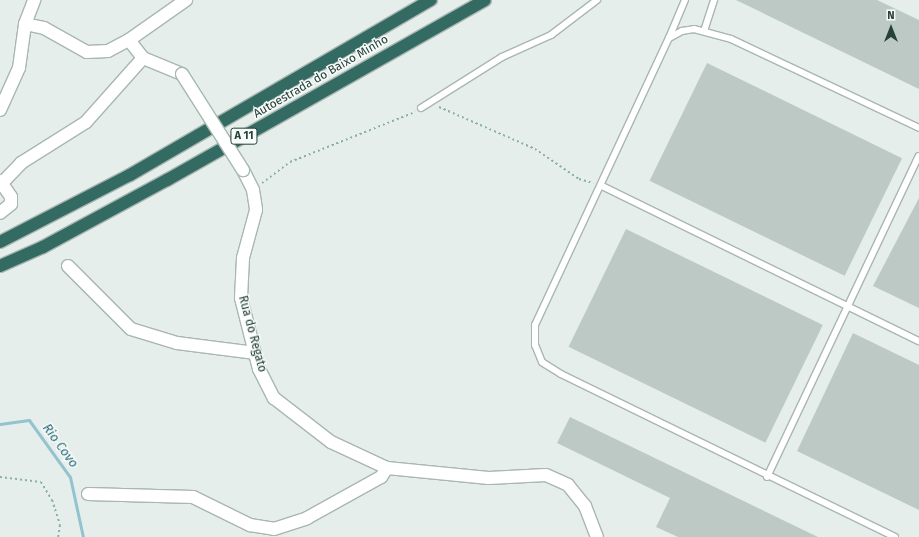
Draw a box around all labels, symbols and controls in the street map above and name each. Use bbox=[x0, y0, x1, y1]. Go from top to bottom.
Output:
north arrow bbox=[871, 8, 911, 48]
text: N bbox=[887, 9, 895, 22]
street label: Autoestrada do Baixo Minho bbox=[251, 32, 391, 122]
road number: A 11 bbox=[230, 127, 258, 145]
street label: Rua do Regato bbox=[235, 294, 269, 374]
water label: Rio Covo bbox=[39, 421, 81, 471]

